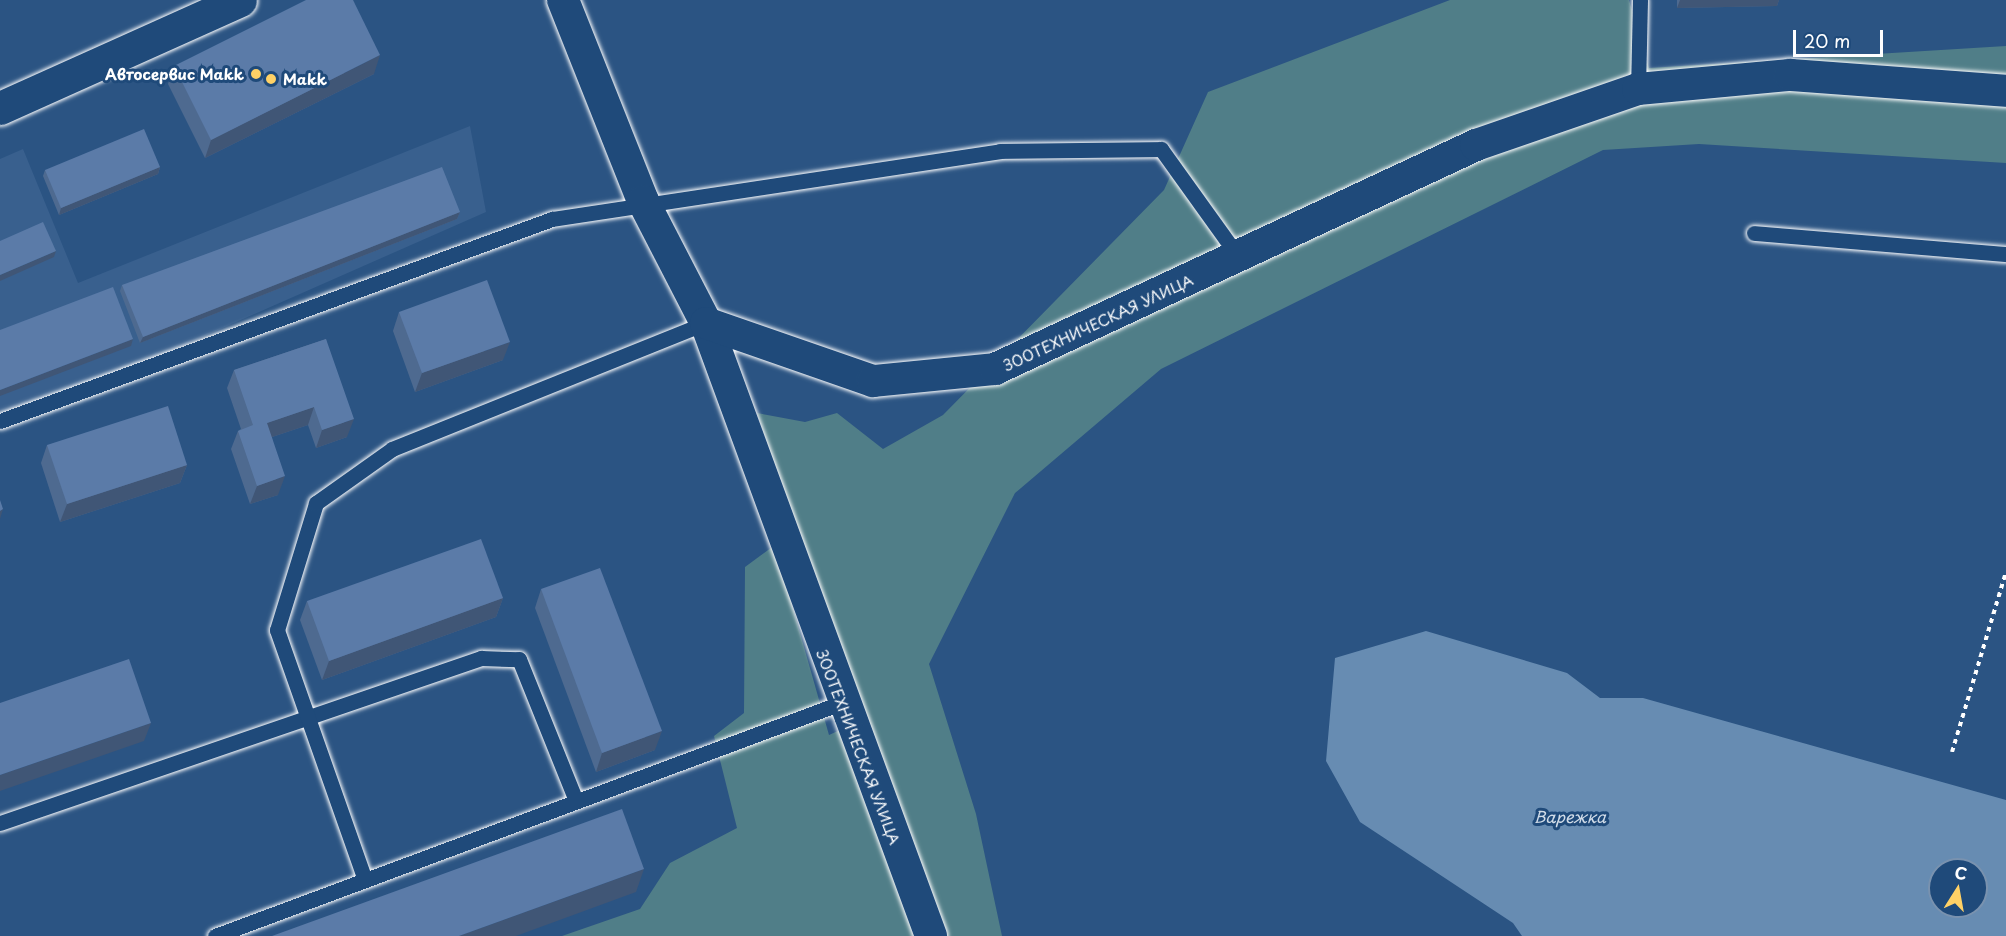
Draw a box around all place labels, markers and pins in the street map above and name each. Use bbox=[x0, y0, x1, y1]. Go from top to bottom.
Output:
place label: Автосервис Makk bbox=[105, 65, 244, 83]
marker: Автосервис Makk bbox=[249, 67, 263, 81]
place label: Makk bbox=[283, 70, 327, 88]
marker: Makk bbox=[264, 72, 278, 86]

